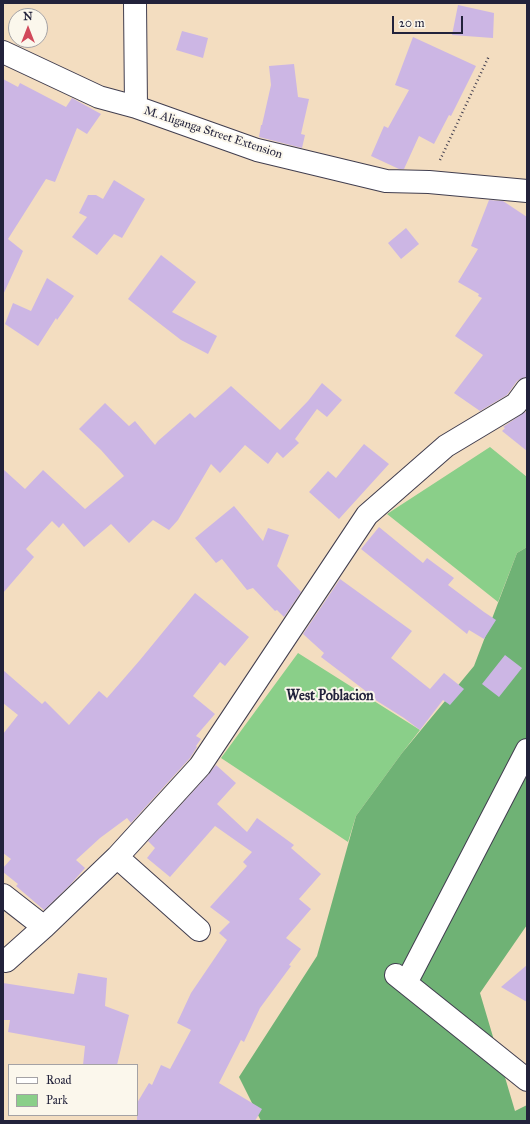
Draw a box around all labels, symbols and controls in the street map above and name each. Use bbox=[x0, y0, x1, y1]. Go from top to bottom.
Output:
north arrow bbox=[8, 8, 48, 48]
scale bar bbox=[394, 8, 465, 34]
text: N bbox=[23, 10, 33, 23]
text: 20 m bbox=[399, 16, 425, 30]
street label: M. Aliganga Street Extension bbox=[142, 104, 284, 162]
district label: West Poblacion bbox=[286, 689, 374, 705]
legend bbox=[8, 1064, 138, 1116]
text: Road bbox=[46, 1073, 72, 1087]
text: Park bbox=[46, 1093, 68, 1107]

